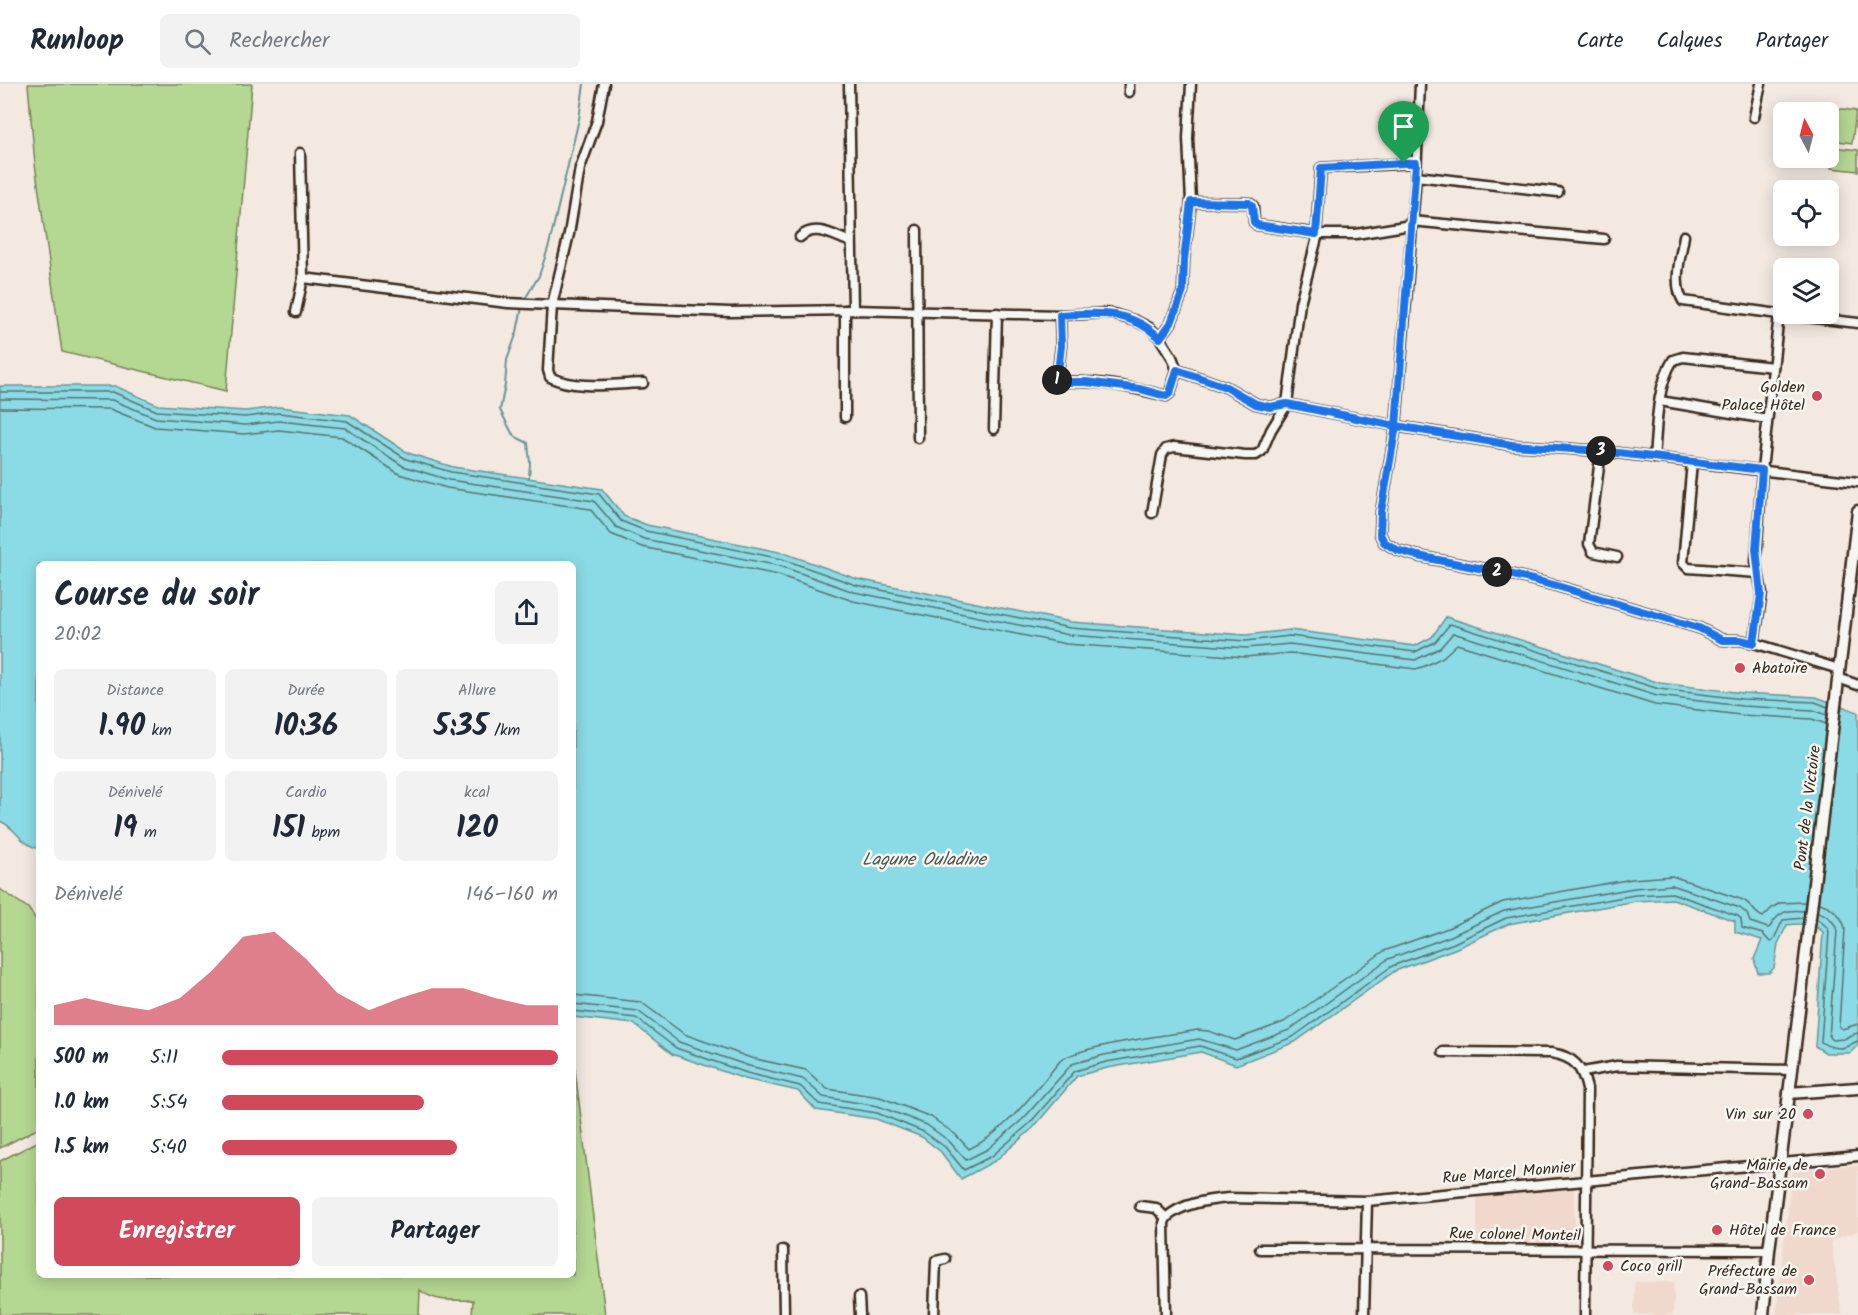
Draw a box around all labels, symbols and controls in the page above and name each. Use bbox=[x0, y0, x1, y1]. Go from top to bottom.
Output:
search box bbox=[160, 14, 580, 68]
text: Runloop bbox=[30, 19, 124, 64]
text: Rechercher bbox=[229, 24, 329, 59]
icon: search bbox=[181, 25, 214, 58]
text: Carte bbox=[1576, 25, 1623, 58]
text: Calques bbox=[1656, 25, 1722, 58]
text: Partager bbox=[1755, 25, 1828, 58]
pin bbox=[1378, 101, 1429, 163]
north arrow bbox=[1773, 102, 1839, 168]
map controls bbox=[1773, 102, 1839, 324]
icon: arrive bbox=[1387, 110, 1420, 143]
button: locate bbox=[1773, 180, 1839, 246]
button: layers bbox=[1773, 258, 1839, 324]
pin: 1 bbox=[1042, 365, 1072, 395]
text: 1 bbox=[1055, 367, 1059, 392]
place label: Golden Palace Hôtel bbox=[1721, 375, 1805, 418]
marker: Golden Palace Hôtel bbox=[1810, 389, 1824, 403]
pin: 3 bbox=[1586, 436, 1616, 466]
text: 3 bbox=[1597, 438, 1605, 463]
pin: 2 bbox=[1482, 557, 1512, 587]
text: 2 bbox=[1492, 559, 1502, 584]
text: Course du soir bbox=[54, 570, 259, 623]
button: share bbox=[495, 581, 558, 644]
text: 20:02 bbox=[54, 619, 102, 651]
place label: Abatoire bbox=[1752, 656, 1807, 681]
marker: Abatoire bbox=[1733, 661, 1747, 675]
text: Distance bbox=[106, 678, 164, 703]
text: Durée bbox=[287, 678, 325, 703]
text: Allure bbox=[458, 678, 496, 703]
text: 1.90 bbox=[98, 703, 145, 751]
text: 10:36 bbox=[274, 703, 338, 751]
text: 5:35 bbox=[434, 703, 488, 751]
text: km bbox=[145, 718, 172, 743]
text: /km bbox=[488, 718, 520, 743]
street label: Pont de la Victoire bbox=[1788, 744, 1828, 872]
text: Dénivelé bbox=[108, 780, 162, 805]
text: Cardio bbox=[285, 780, 327, 805]
text: kcal bbox=[464, 780, 490, 805]
text: 19 bbox=[113, 805, 138, 853]
text: 151 bbox=[272, 805, 305, 853]
text: 120 bbox=[456, 805, 498, 853]
text: m bbox=[138, 820, 157, 845]
text: bpm bbox=[305, 820, 340, 845]
water label: Lagune Ouladine bbox=[862, 846, 988, 875]
text: Dénivelé bbox=[54, 879, 122, 911]
text: 146–160 m bbox=[466, 879, 558, 911]
text: 500 m bbox=[54, 1042, 109, 1074]
text: 5:11 bbox=[150, 1042, 178, 1074]
text: 1.0 km bbox=[54, 1087, 109, 1119]
text: 5:54 bbox=[150, 1087, 187, 1119]
place label: Vin sur 20 bbox=[1725, 1102, 1796, 1127]
marker: Vin sur 20 bbox=[1801, 1107, 1815, 1121]
text: 1.5 km bbox=[54, 1132, 109, 1164]
text: 5:40 bbox=[150, 1132, 187, 1164]
place label: Mairie de Grand-Bassam bbox=[1710, 1153, 1808, 1196]
street label: Rue Marcel Monnier bbox=[1441, 1155, 1579, 1191]
marker: Mairie de Grand-Bassam bbox=[1813, 1167, 1827, 1181]
button: Enregistrer bbox=[54, 1197, 300, 1266]
button: Partager bbox=[312, 1197, 558, 1266]
place label: Hôtel de France bbox=[1729, 1218, 1836, 1243]
street label: Rue colonel Monteil bbox=[1449, 1221, 1581, 1249]
marker: Hôtel de France bbox=[1710, 1223, 1724, 1237]
place label: Coco grill bbox=[1620, 1254, 1682, 1279]
marker: Coco grill bbox=[1601, 1259, 1615, 1273]
place label: Préfecture de Grand-Bassam bbox=[1699, 1259, 1797, 1302]
marker: Préfecture de Grand-Bassam bbox=[1802, 1273, 1816, 1287]

